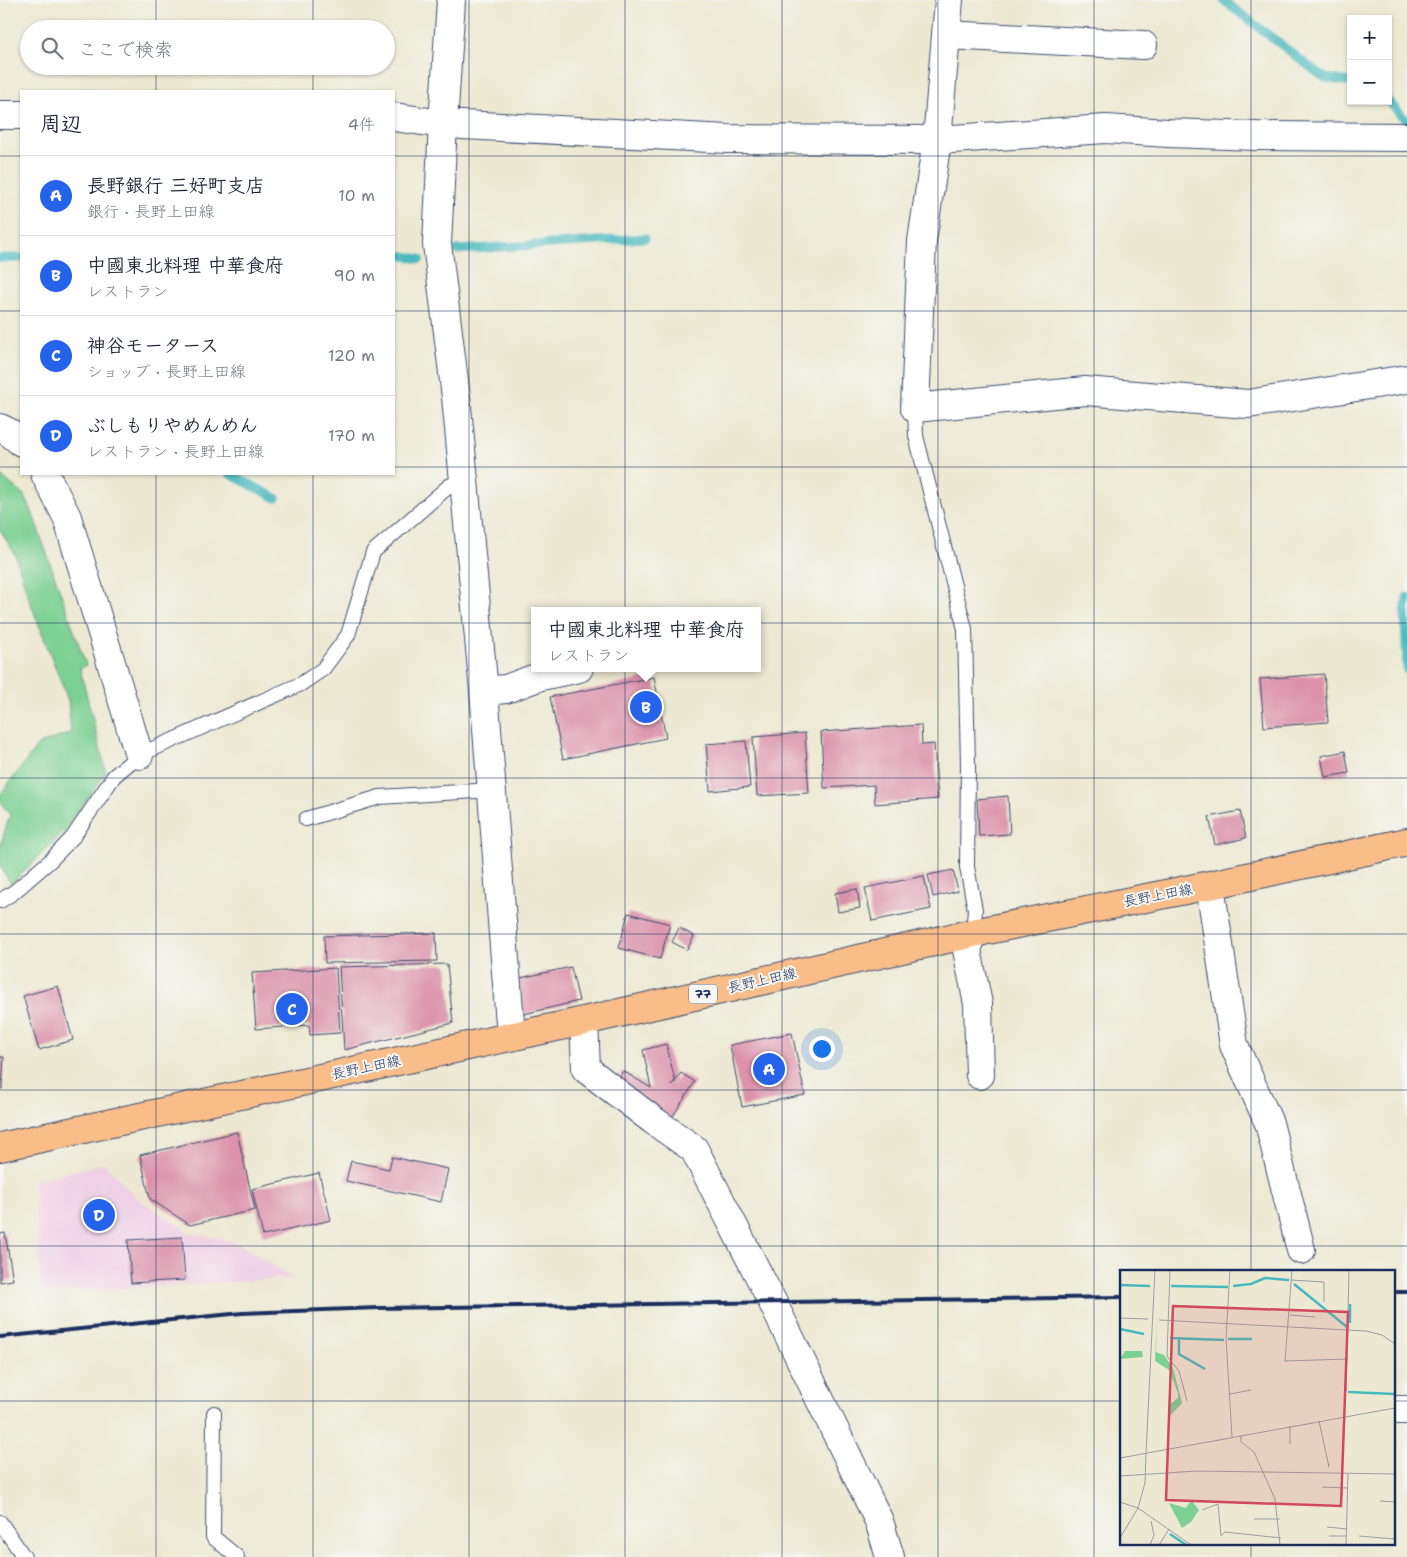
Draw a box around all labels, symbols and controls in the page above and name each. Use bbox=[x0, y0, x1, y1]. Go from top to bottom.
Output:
map controls bbox=[1347, 15, 1392, 105]
button: + bbox=[1347, 15, 1392, 60]
search box bbox=[20, 20, 395, 75]
icon: search bbox=[38, 34, 66, 62]
text: ここで検索 bbox=[78, 37, 173, 62]
button: − bbox=[1347, 60, 1392, 105]
text: 周辺 bbox=[40, 110, 82, 138]
text: 4件 bbox=[348, 114, 375, 135]
text: 長野銀行 三好町支店 bbox=[87, 173, 265, 198]
text: A bbox=[50, 185, 62, 206]
text: 10 m bbox=[338, 185, 375, 206]
text: 銀行 · 長野上田線 bbox=[87, 201, 214, 222]
text: 中國東北料理 中華食府 bbox=[87, 253, 284, 278]
text: B bbox=[51, 265, 61, 286]
text: 90 m bbox=[334, 265, 375, 286]
text: レストラン bbox=[87, 281, 168, 302]
text: 神谷モータース bbox=[87, 333, 219, 358]
text: C bbox=[51, 345, 61, 366]
text: 120 m bbox=[328, 345, 375, 366]
text: ショップ · 長野上田線 bbox=[87, 361, 246, 382]
text: ぶしもりやめんめん bbox=[87, 413, 258, 438]
text: D bbox=[50, 425, 62, 446]
text: 170 m bbox=[328, 425, 375, 446]
text: レストラン · 長野上田線 bbox=[87, 441, 264, 462]
popup bbox=[531, 607, 761, 672]
text: 中國東北料理 中華食府 bbox=[548, 617, 744, 642]
text: レストラン bbox=[548, 645, 629, 666]
pin: B bbox=[630, 688, 662, 726]
street label: 長野上田線 bbox=[1122, 879, 1194, 911]
street label: 長野上田線 bbox=[726, 963, 798, 997]
road number: 77 bbox=[689, 984, 717, 1004]
pin: C bbox=[276, 990, 308, 1028]
your location bbox=[809, 1036, 835, 1062]
pin: A bbox=[753, 1050, 785, 1088]
street label: 長野上田線 bbox=[330, 1051, 402, 1083]
pin: D bbox=[83, 1196, 115, 1234]
inset map bbox=[1120, 1270, 1394, 1544]

